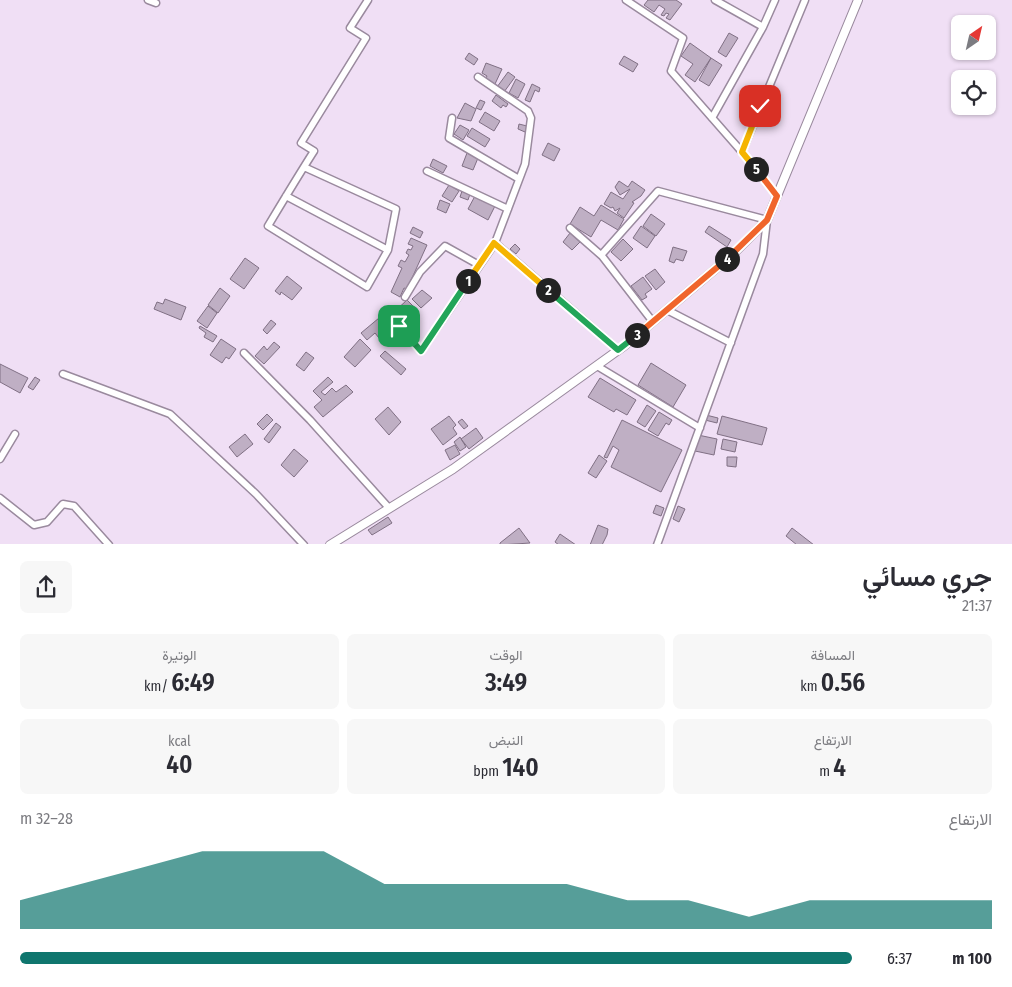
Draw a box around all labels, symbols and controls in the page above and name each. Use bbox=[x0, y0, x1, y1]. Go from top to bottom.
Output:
north arrow bbox=[951, 15, 996, 60]
map controls bbox=[951, 15, 996, 115]
button: locate bbox=[951, 70, 996, 115]
pin bbox=[739, 85, 781, 127]
icon: check bbox=[746, 92, 774, 120]
pin: 5 bbox=[744, 156, 768, 182]
text: 5 bbox=[753, 161, 760, 178]
pin: 4 bbox=[714, 246, 740, 272]
text: 4 bbox=[724, 251, 731, 268]
pin: 1 bbox=[456, 268, 480, 294]
text: 1 bbox=[466, 273, 471, 290]
pin: 2 bbox=[536, 278, 560, 302]
text: 2 bbox=[545, 282, 552, 299]
pin bbox=[378, 305, 420, 347]
icon: arrive bbox=[385, 312, 413, 340]
pin: 3 bbox=[624, 322, 650, 348]
text: 3 bbox=[634, 327, 641, 344]
text: جري مسائي bbox=[862, 560, 992, 593]
button: share bbox=[20, 561, 72, 613]
text: 21:37 bbox=[962, 596, 992, 615]
text: الوتيرة bbox=[162, 647, 196, 664]
text: الوقت bbox=[490, 647, 522, 664]
text: المسافة bbox=[810, 647, 855, 664]
text: 6:49 bbox=[171, 668, 215, 698]
text: 3:49 bbox=[485, 668, 527, 698]
text: 0.56 bbox=[821, 668, 865, 698]
text: /km bbox=[144, 678, 171, 695]
text: km bbox=[800, 678, 821, 695]
text: النبض bbox=[489, 732, 523, 749]
text: الارتفاع bbox=[814, 732, 852, 749]
text: kcal bbox=[168, 733, 191, 750]
text: 40 bbox=[166, 750, 192, 780]
text: 140 bbox=[502, 753, 539, 783]
text: 4 bbox=[833, 753, 846, 783]
text: bpm bbox=[473, 763, 502, 780]
text: m bbox=[819, 763, 833, 780]
text: 28–32 m bbox=[20, 809, 73, 828]
text: الارتفاع bbox=[949, 810, 992, 829]
text: 6:37 bbox=[887, 949, 912, 968]
text: 100 m bbox=[952, 949, 992, 968]

